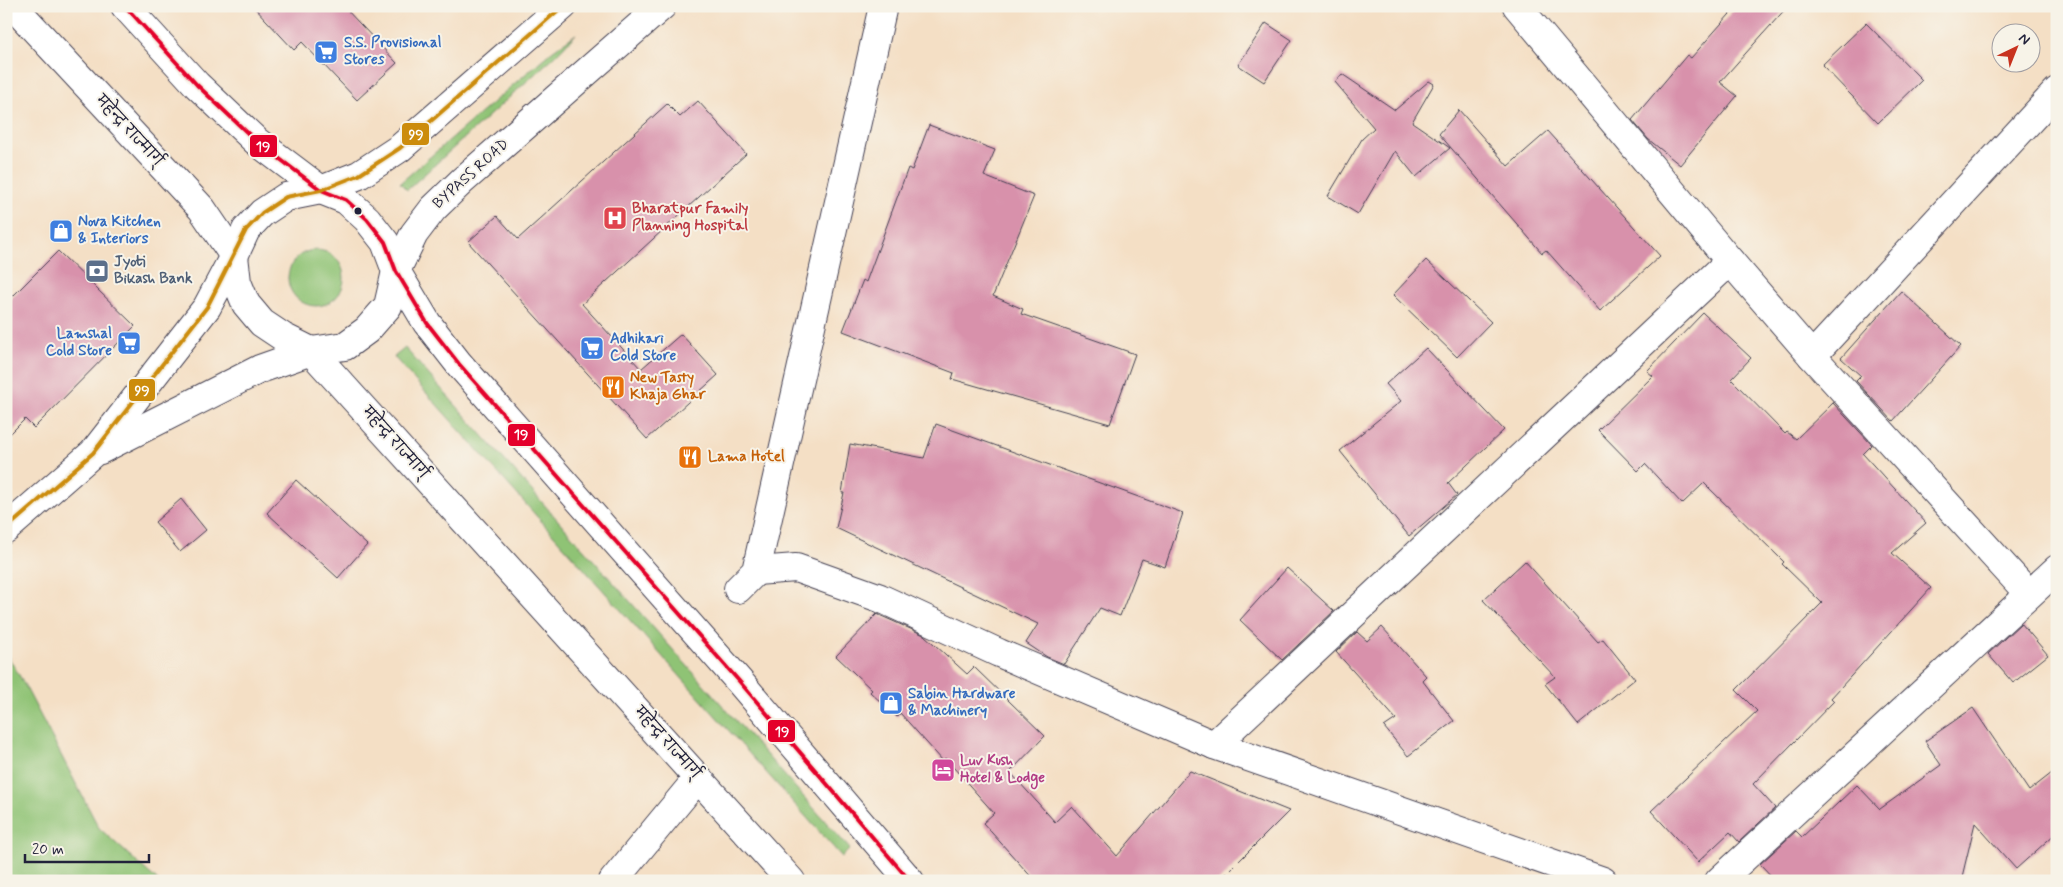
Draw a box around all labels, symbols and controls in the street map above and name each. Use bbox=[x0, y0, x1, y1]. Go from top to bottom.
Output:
north arrow bbox=[1990, 22, 2040, 72]
text: N bbox=[2015, 29, 2034, 49]
place label: S.S. Provisional Stores bbox=[344, 33, 442, 70]
supermarket icon: S.S. Provisional Stores bbox=[313, 39, 339, 65]
street label: महेन्द्र राज्मार्ग् bbox=[90, 87, 171, 171]
line badge: 99 bbox=[401, 122, 430, 146]
text: 99 bbox=[408, 126, 424, 144]
line badge: 19 bbox=[249, 134, 278, 158]
street label: BYPASS ROAD bbox=[429, 134, 513, 214]
text: 19 bbox=[256, 138, 270, 156]
place label: Bharatpur Family Planning Hospital bbox=[632, 199, 748, 238]
hospital icon: Bharatpur Family Planning Hospital bbox=[602, 205, 628, 231]
unlabelled marker bbox=[353, 206, 363, 216]
place label: Nova Kitchen & Interiors bbox=[78, 212, 161, 249]
shop icon: Nova Kitchen & Interiors bbox=[48, 218, 74, 244]
place label: Jyoti Bikash Bank bbox=[114, 252, 193, 289]
bank icon: Jyoti Bikash Bank bbox=[84, 258, 110, 284]
place label: Lamshal Cold Store bbox=[46, 324, 112, 361]
place label: Adhikari Cold Store bbox=[610, 329, 676, 366]
supermarket icon: Lamshal Cold Store bbox=[116, 330, 142, 356]
supermarket icon: Adhikari Cold Store bbox=[579, 335, 605, 361]
place label: New Tasty Khaja Ghar bbox=[630, 368, 706, 405]
restaurant icon: New Tasty Khaja Ghar bbox=[600, 374, 626, 400]
line badge: 99 bbox=[128, 378, 156, 402]
text: 99 bbox=[134, 382, 150, 400]
street label: महेन्द्र राज्मार्ग् bbox=[357, 398, 437, 484]
line badge: 19 bbox=[507, 423, 536, 447]
text: 19 bbox=[514, 426, 528, 444]
restaurant icon: Lama Hotel bbox=[677, 444, 703, 470]
place label: Lama Hotel bbox=[708, 447, 785, 467]
place label: Sabin Hardware & Machinery bbox=[908, 684, 1016, 721]
shop icon: Sabin Hardware & Machinery bbox=[878, 690, 904, 716]
street label: महेन्द्र राज्मार्ग् bbox=[629, 698, 709, 784]
line badge: 19 bbox=[767, 719, 796, 743]
text: 19 bbox=[775, 723, 789, 741]
place label: Luv Kush Hotel & Lodge bbox=[960, 751, 1045, 790]
hotel icon: Luv Kush Hotel & Lodge bbox=[930, 757, 956, 783]
scale bar bbox=[25, 832, 149, 864]
text: 20 m bbox=[32, 840, 64, 860]

